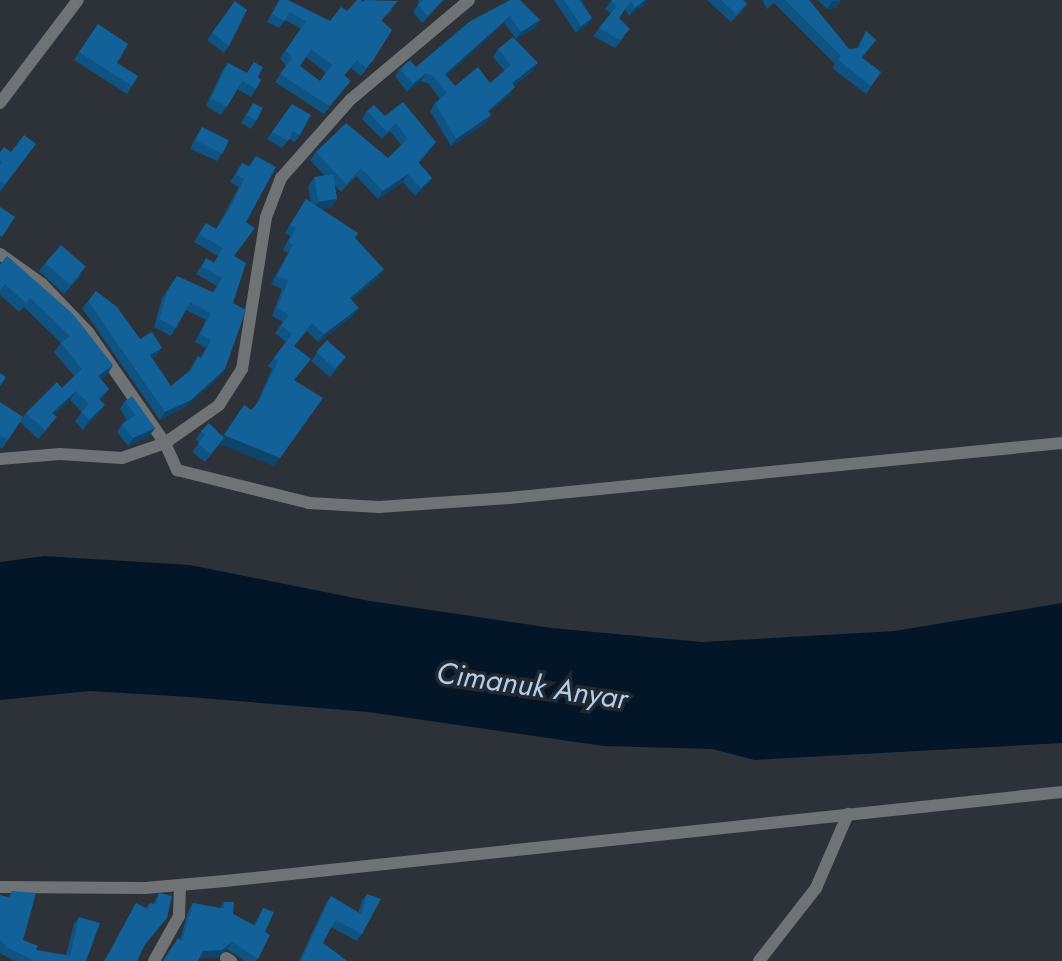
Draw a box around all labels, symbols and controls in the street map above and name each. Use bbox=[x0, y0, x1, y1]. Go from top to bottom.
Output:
water label: Cimanuk Anyar bbox=[434, 655, 630, 717]

